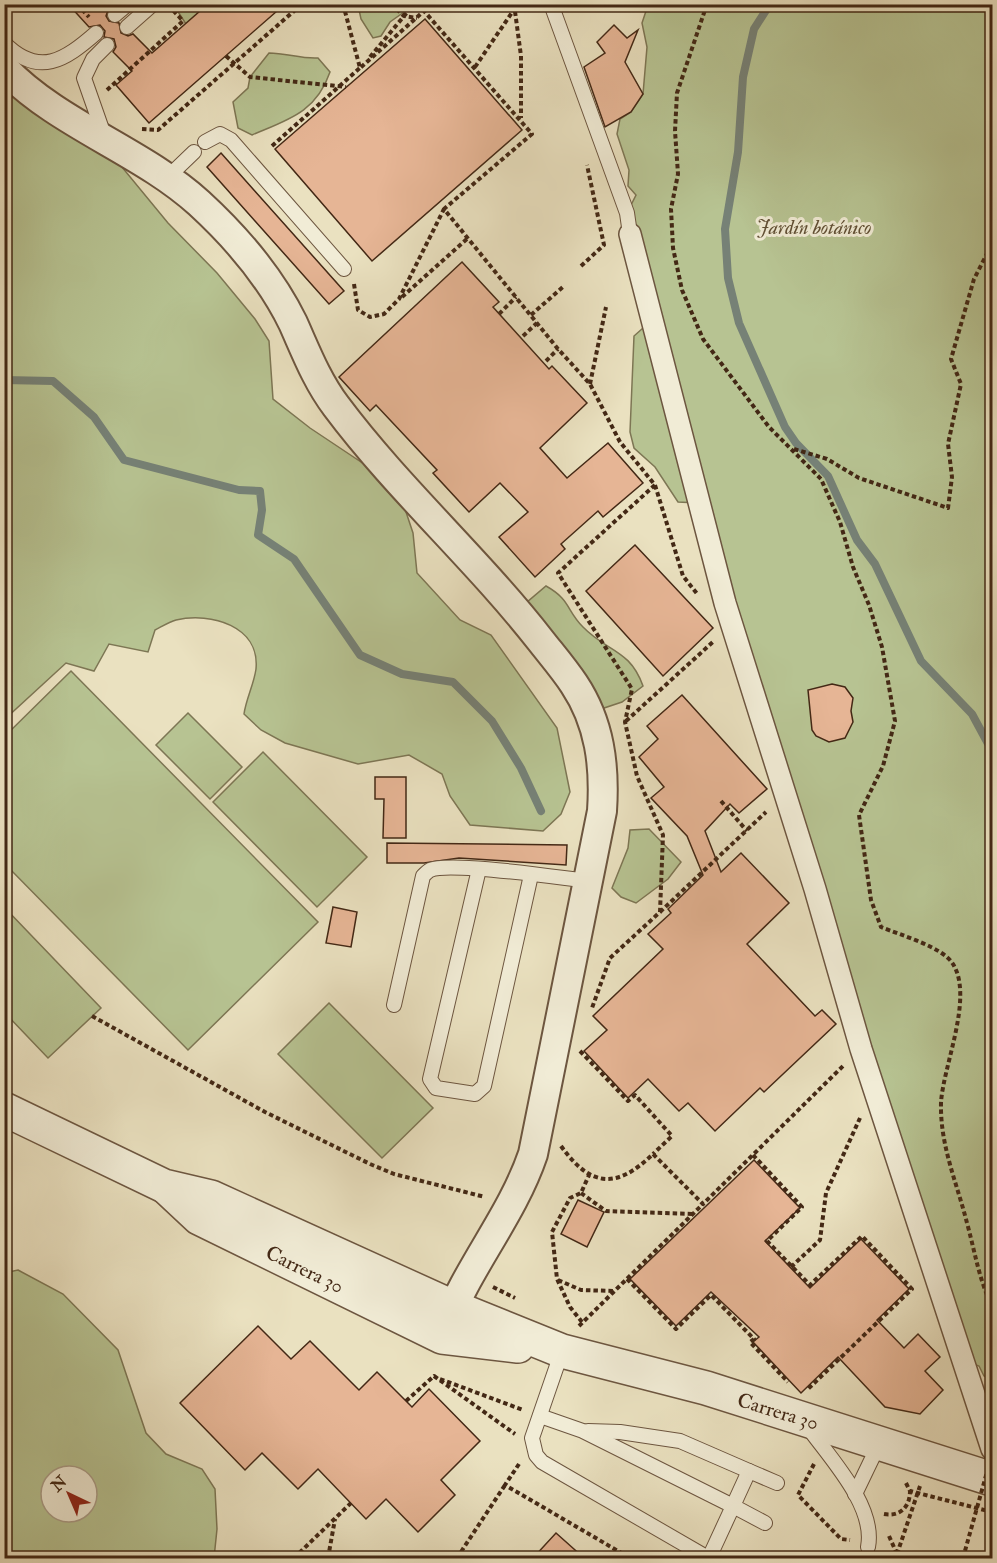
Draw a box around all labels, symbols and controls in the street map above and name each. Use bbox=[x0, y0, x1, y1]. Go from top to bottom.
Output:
park label: Jardín botánico bbox=[757, 215, 871, 240]
street label: Carrera 30 bbox=[262, 1240, 348, 1299]
street label: Carrera 30 bbox=[734, 1387, 822, 1436]
north arrow bbox=[39, 1464, 99, 1524]
text: N bbox=[46, 1471, 72, 1497]

